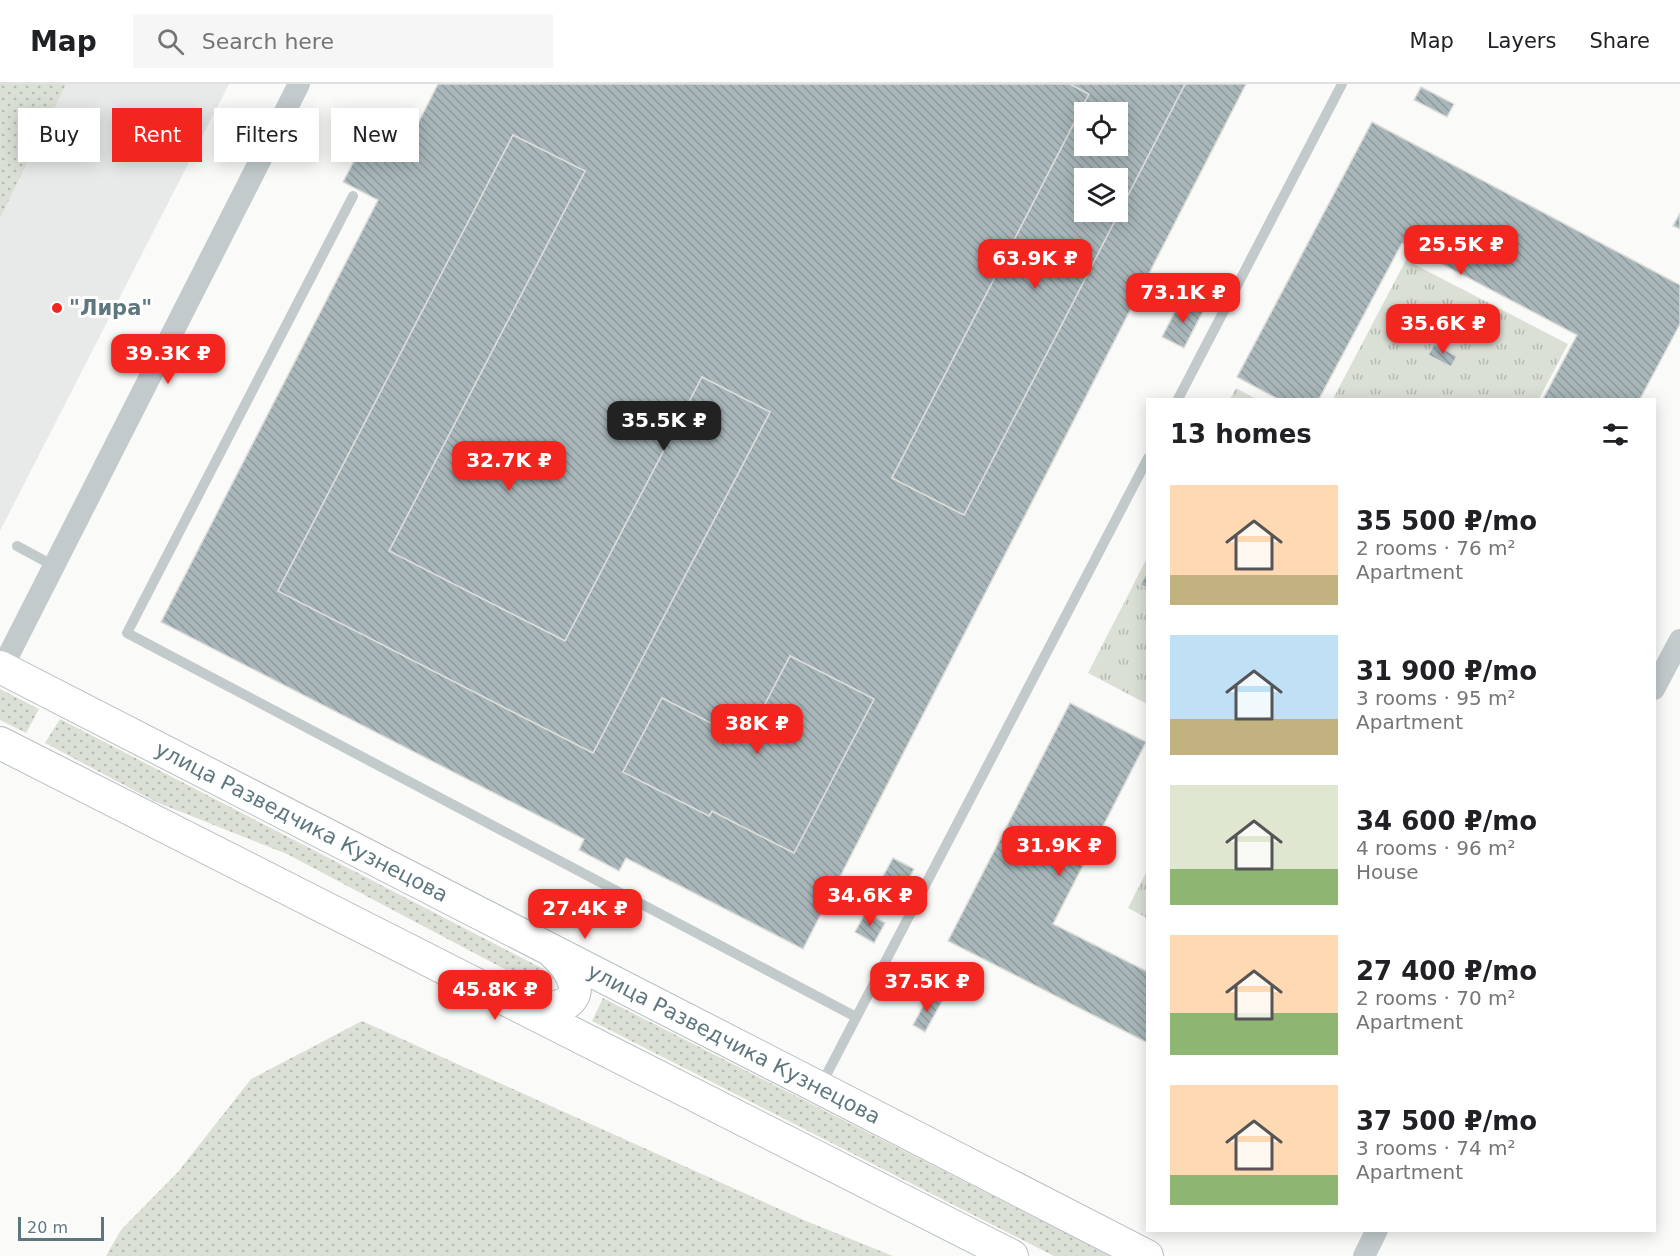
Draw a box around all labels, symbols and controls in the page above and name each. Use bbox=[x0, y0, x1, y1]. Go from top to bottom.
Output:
search box bbox=[133, 14, 553, 68]
text: Map bbox=[30, 25, 97, 58]
icon: search bbox=[154, 25, 187, 58]
text: Search here bbox=[202, 29, 334, 54]
text: Map bbox=[1410, 29, 1454, 53]
text: Layers bbox=[1487, 29, 1556, 53]
text: Share bbox=[1589, 29, 1650, 53]
map controls bbox=[1074, 102, 1128, 222]
button: locate bbox=[1074, 102, 1128, 156]
chip: Buy bbox=[18, 108, 100, 162]
chip: Rent bbox=[112, 108, 202, 162]
chip: Filters bbox=[214, 108, 319, 162]
chip: New bbox=[331, 108, 419, 162]
button: layers bbox=[1074, 168, 1128, 222]
pin: 25.5K ₽ bbox=[1406, 225, 1516, 276]
text: 25.5K ₽ bbox=[1418, 232, 1504, 256]
pin: 63.9K ₽ bbox=[980, 239, 1090, 290]
text: 63.9K ₽ bbox=[992, 246, 1078, 270]
pin: 73.1K ₽ bbox=[1128, 273, 1238, 324]
text: 73.1K ₽ bbox=[1140, 280, 1226, 304]
place label: "Лира" bbox=[69, 296, 152, 320]
marker: "Лира" bbox=[50, 301, 64, 315]
pin: 35.6K ₽ bbox=[1388, 304, 1498, 355]
text: 35.6K ₽ bbox=[1400, 311, 1486, 335]
pin: 39.3K ₽ bbox=[113, 334, 223, 385]
text: 39.3K ₽ bbox=[125, 341, 211, 365]
pin: 35.5K ₽ bbox=[609, 401, 719, 452]
text: 35.5K ₽ bbox=[621, 408, 707, 432]
icon: filters bbox=[1599, 418, 1632, 451]
text: 13 homes bbox=[1170, 419, 1312, 449]
pin: 32.7K ₽ bbox=[454, 441, 564, 492]
text: 32.7K ₽ bbox=[466, 448, 552, 472]
text: 35 500 ₽/mo bbox=[1356, 506, 1537, 536]
icon: home bbox=[1218, 509, 1290, 581]
text: 2 rooms · 76 m² bbox=[1356, 536, 1516, 560]
text: Apartment bbox=[1356, 560, 1463, 584]
text: 31 900 ₽/mo bbox=[1356, 656, 1537, 686]
icon: home bbox=[1218, 659, 1290, 731]
text: 3 rooms · 95 m² bbox=[1356, 686, 1516, 710]
pin: 38K ₽ bbox=[715, 704, 799, 755]
text: Apartment bbox=[1356, 710, 1463, 734]
text: 38K ₽ bbox=[725, 711, 789, 735]
street label: улица Разведчика Кузнецова bbox=[151, 737, 452, 907]
text: 34 600 ₽/mo bbox=[1356, 806, 1537, 836]
icon: home bbox=[1218, 809, 1290, 881]
pin: 31.9K ₽ bbox=[1004, 826, 1114, 877]
text: 31.9K ₽ bbox=[1016, 833, 1102, 857]
text: 4 rooms · 96 m² bbox=[1356, 836, 1516, 860]
text: House bbox=[1356, 860, 1419, 884]
pin: 34.6K ₽ bbox=[815, 876, 925, 927]
text: 34.6K ₽ bbox=[827, 883, 913, 907]
pin: 27.4K ₽ bbox=[530, 889, 640, 940]
text: 27.4K ₽ bbox=[542, 896, 628, 920]
text: 27 400 ₽/mo bbox=[1356, 956, 1537, 986]
street label: улица Разведчика Кузнецова bbox=[583, 959, 884, 1129]
icon: home bbox=[1218, 959, 1290, 1031]
pin: 37.5K ₽ bbox=[872, 962, 982, 1013]
text: 37.5K ₽ bbox=[884, 969, 970, 993]
pin: 45.8K ₽ bbox=[440, 970, 550, 1021]
text: 45.8K ₽ bbox=[452, 977, 538, 1001]
text: 2 rooms · 70 m² bbox=[1356, 986, 1516, 1010]
text: Apartment bbox=[1356, 1010, 1463, 1034]
text: 37 500 ₽/mo bbox=[1356, 1106, 1537, 1136]
icon: home bbox=[1218, 1109, 1290, 1181]
text: 3 rooms · 74 m² bbox=[1356, 1136, 1516, 1160]
text: Apartment bbox=[1356, 1160, 1463, 1184]
scale bar bbox=[18, 1214, 104, 1242]
text: 20 m bbox=[27, 1218, 68, 1237]

